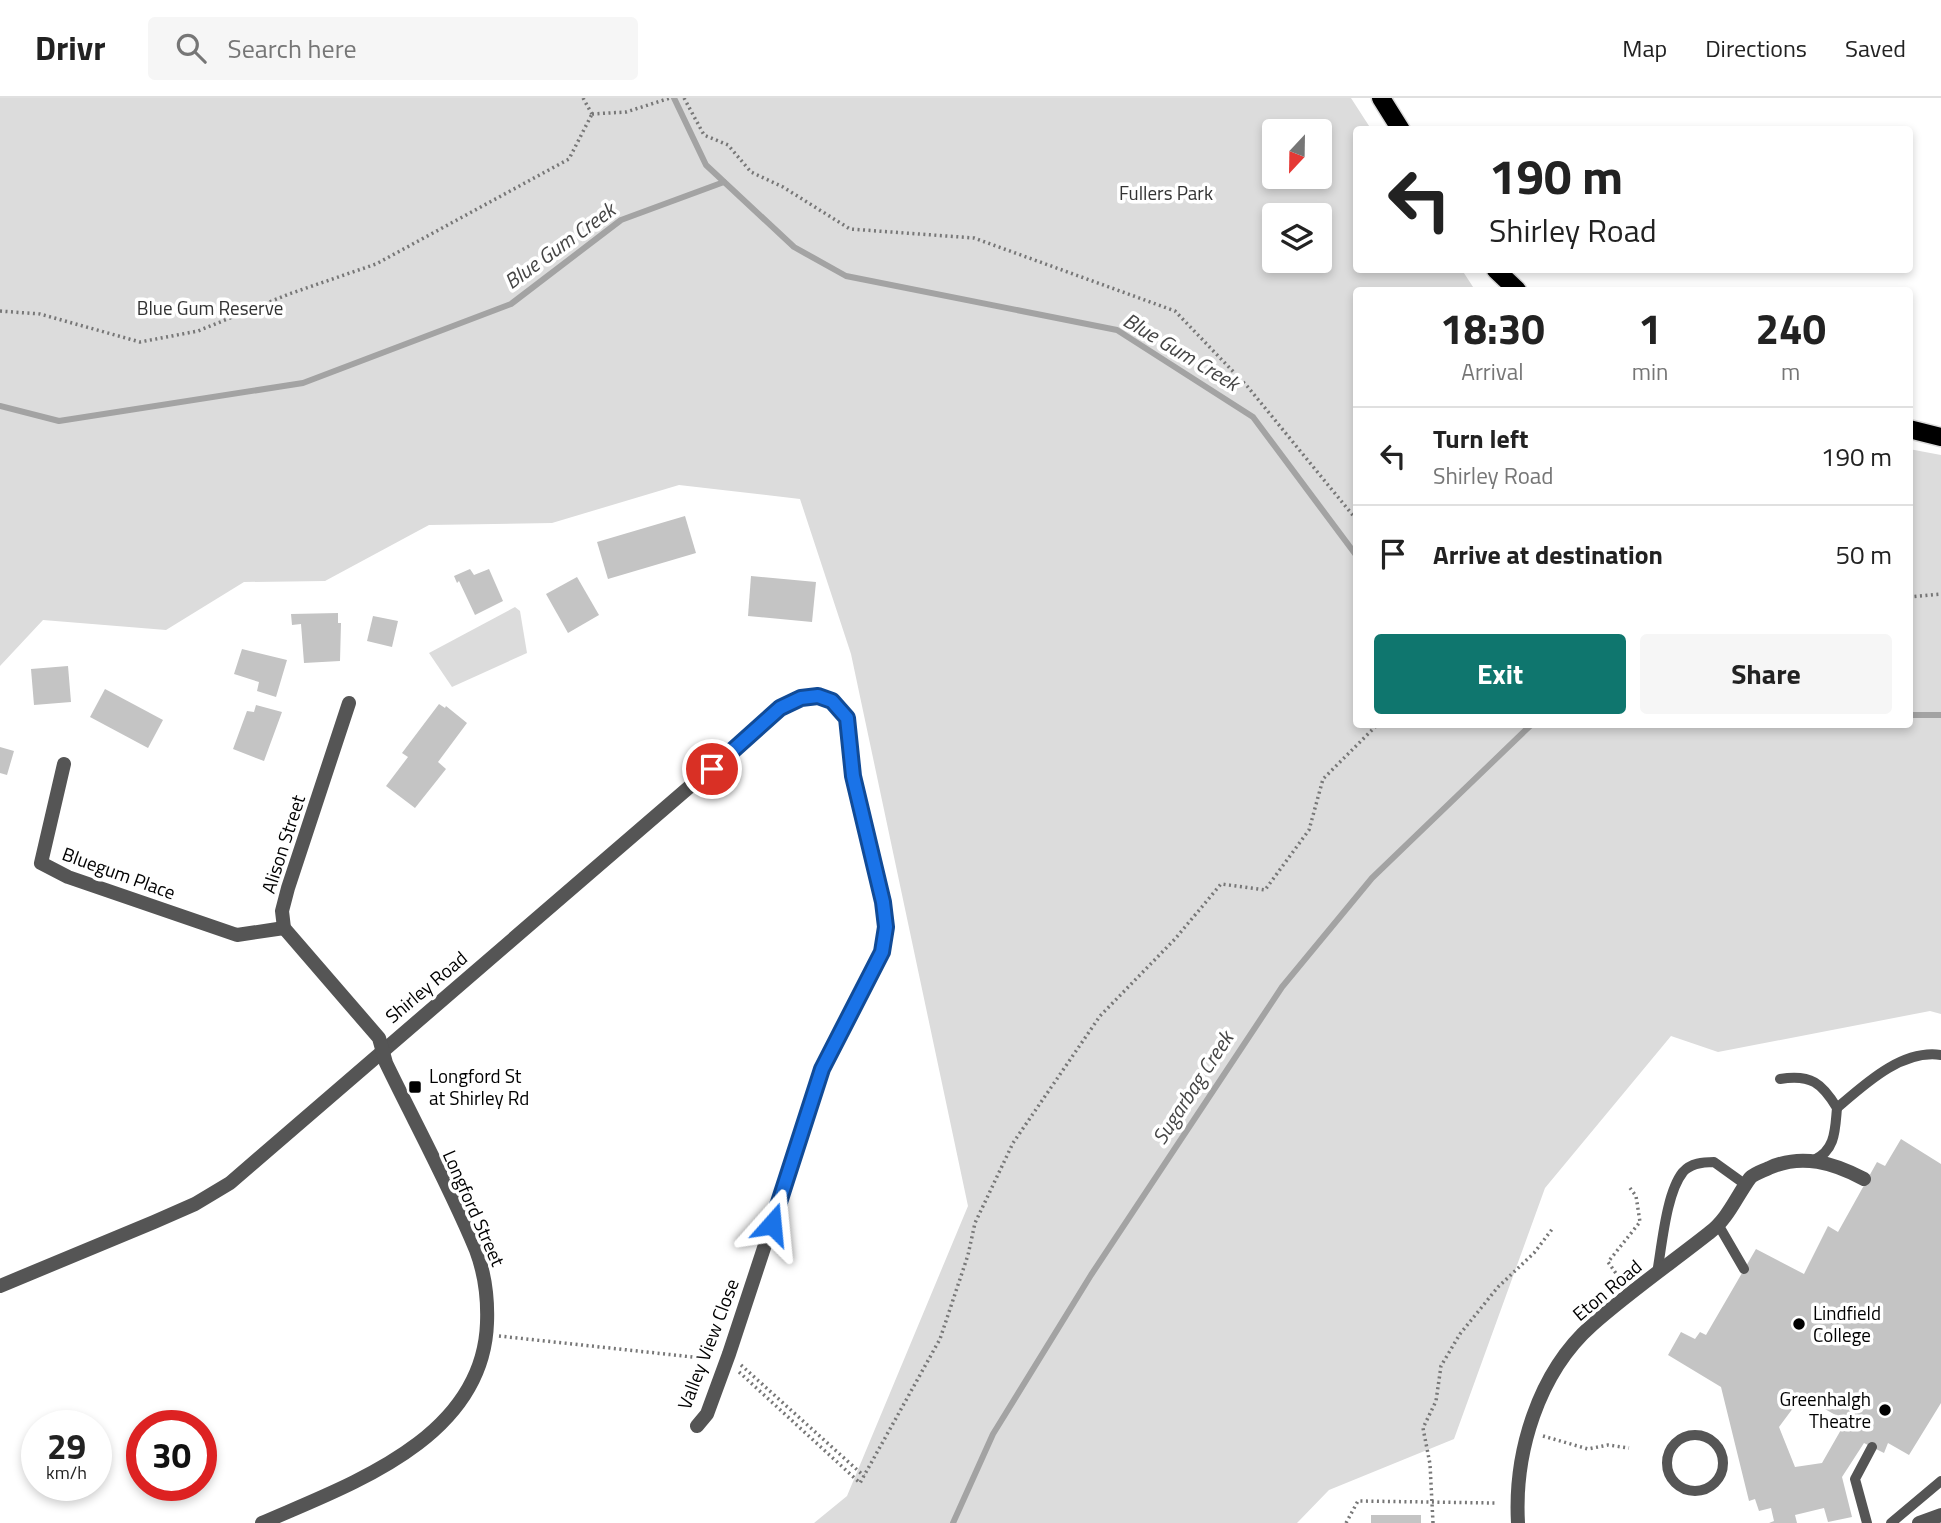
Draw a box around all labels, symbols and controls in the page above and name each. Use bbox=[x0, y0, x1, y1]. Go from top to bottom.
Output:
search box bbox=[148, 17, 638, 80]
text: Drivr bbox=[35, 23, 106, 73]
icon: search bbox=[172, 29, 210, 67]
text: Search here bbox=[228, 29, 357, 68]
text: Map bbox=[1622, 30, 1667, 66]
text: Directions bbox=[1705, 30, 1807, 66]
text: Saved bbox=[1845, 30, 1906, 66]
north arrow bbox=[1262, 119, 1332, 189]
map controls bbox=[1262, 119, 1332, 273]
text: 190 m bbox=[1489, 138, 1623, 213]
icon: left bbox=[1374, 154, 1465, 245]
park label: Fullers Park bbox=[1119, 178, 1213, 207]
water label: Blue Gum Creek bbox=[497, 192, 624, 296]
button: layers bbox=[1262, 203, 1332, 273]
text: Shirley Road bbox=[1489, 206, 1657, 254]
park label: Blue Gum Reserve bbox=[137, 293, 283, 322]
text: 18:30 bbox=[1440, 296, 1545, 360]
text: 1 bbox=[1638, 296, 1662, 360]
text: 240 bbox=[1755, 296, 1826, 360]
water label: Blue Gum Creek bbox=[1117, 304, 1248, 400]
text: Arrival bbox=[1461, 354, 1524, 389]
text: min bbox=[1632, 354, 1668, 389]
text: m bbox=[1781, 354, 1800, 389]
text: Turn left bbox=[1433, 419, 1528, 458]
icon: left bbox=[1374, 437, 1412, 475]
text: 190 m bbox=[1821, 437, 1892, 476]
text: Shirley Road bbox=[1433, 458, 1554, 493]
icon: arrive bbox=[1374, 535, 1412, 573]
text: Arrive at destination bbox=[1433, 535, 1663, 574]
text: 50 m bbox=[1835, 535, 1892, 574]
button: Exit bbox=[1374, 634, 1626, 714]
button: Share bbox=[1640, 634, 1892, 714]
pin bbox=[682, 739, 742, 799]
icon: arrive bbox=[693, 750, 731, 788]
street label: Alison Street bbox=[253, 790, 312, 897]
street label: Bluegum Place bbox=[58, 839, 180, 906]
street label: Shirley Road bbox=[378, 944, 473, 1030]
water label: Sugarbag Creek bbox=[1144, 1022, 1242, 1150]
place label: Longford St at Shirley Rd bbox=[429, 1061, 529, 1112]
marker: Longford St at Shirley Rd bbox=[407, 1079, 423, 1095]
street label: Longford Street bbox=[436, 1145, 513, 1271]
position arrow bbox=[735, 1187, 809, 1261]
street label: Eton Road bbox=[1566, 1252, 1648, 1327]
street label: Valley View Close bbox=[669, 1274, 746, 1414]
place label: Lindfield College bbox=[1813, 1298, 1881, 1349]
marker: Lindfield College bbox=[1791, 1316, 1807, 1332]
place label: Greenhalgh Theatre bbox=[1779, 1384, 1871, 1435]
marker: Greenhalgh Theatre bbox=[1877, 1402, 1893, 1418]
speed limit sign: 30 bbox=[126, 1410, 217, 1501]
text: 29 bbox=[47, 1419, 86, 1473]
text: km/h bbox=[46, 1459, 87, 1486]

